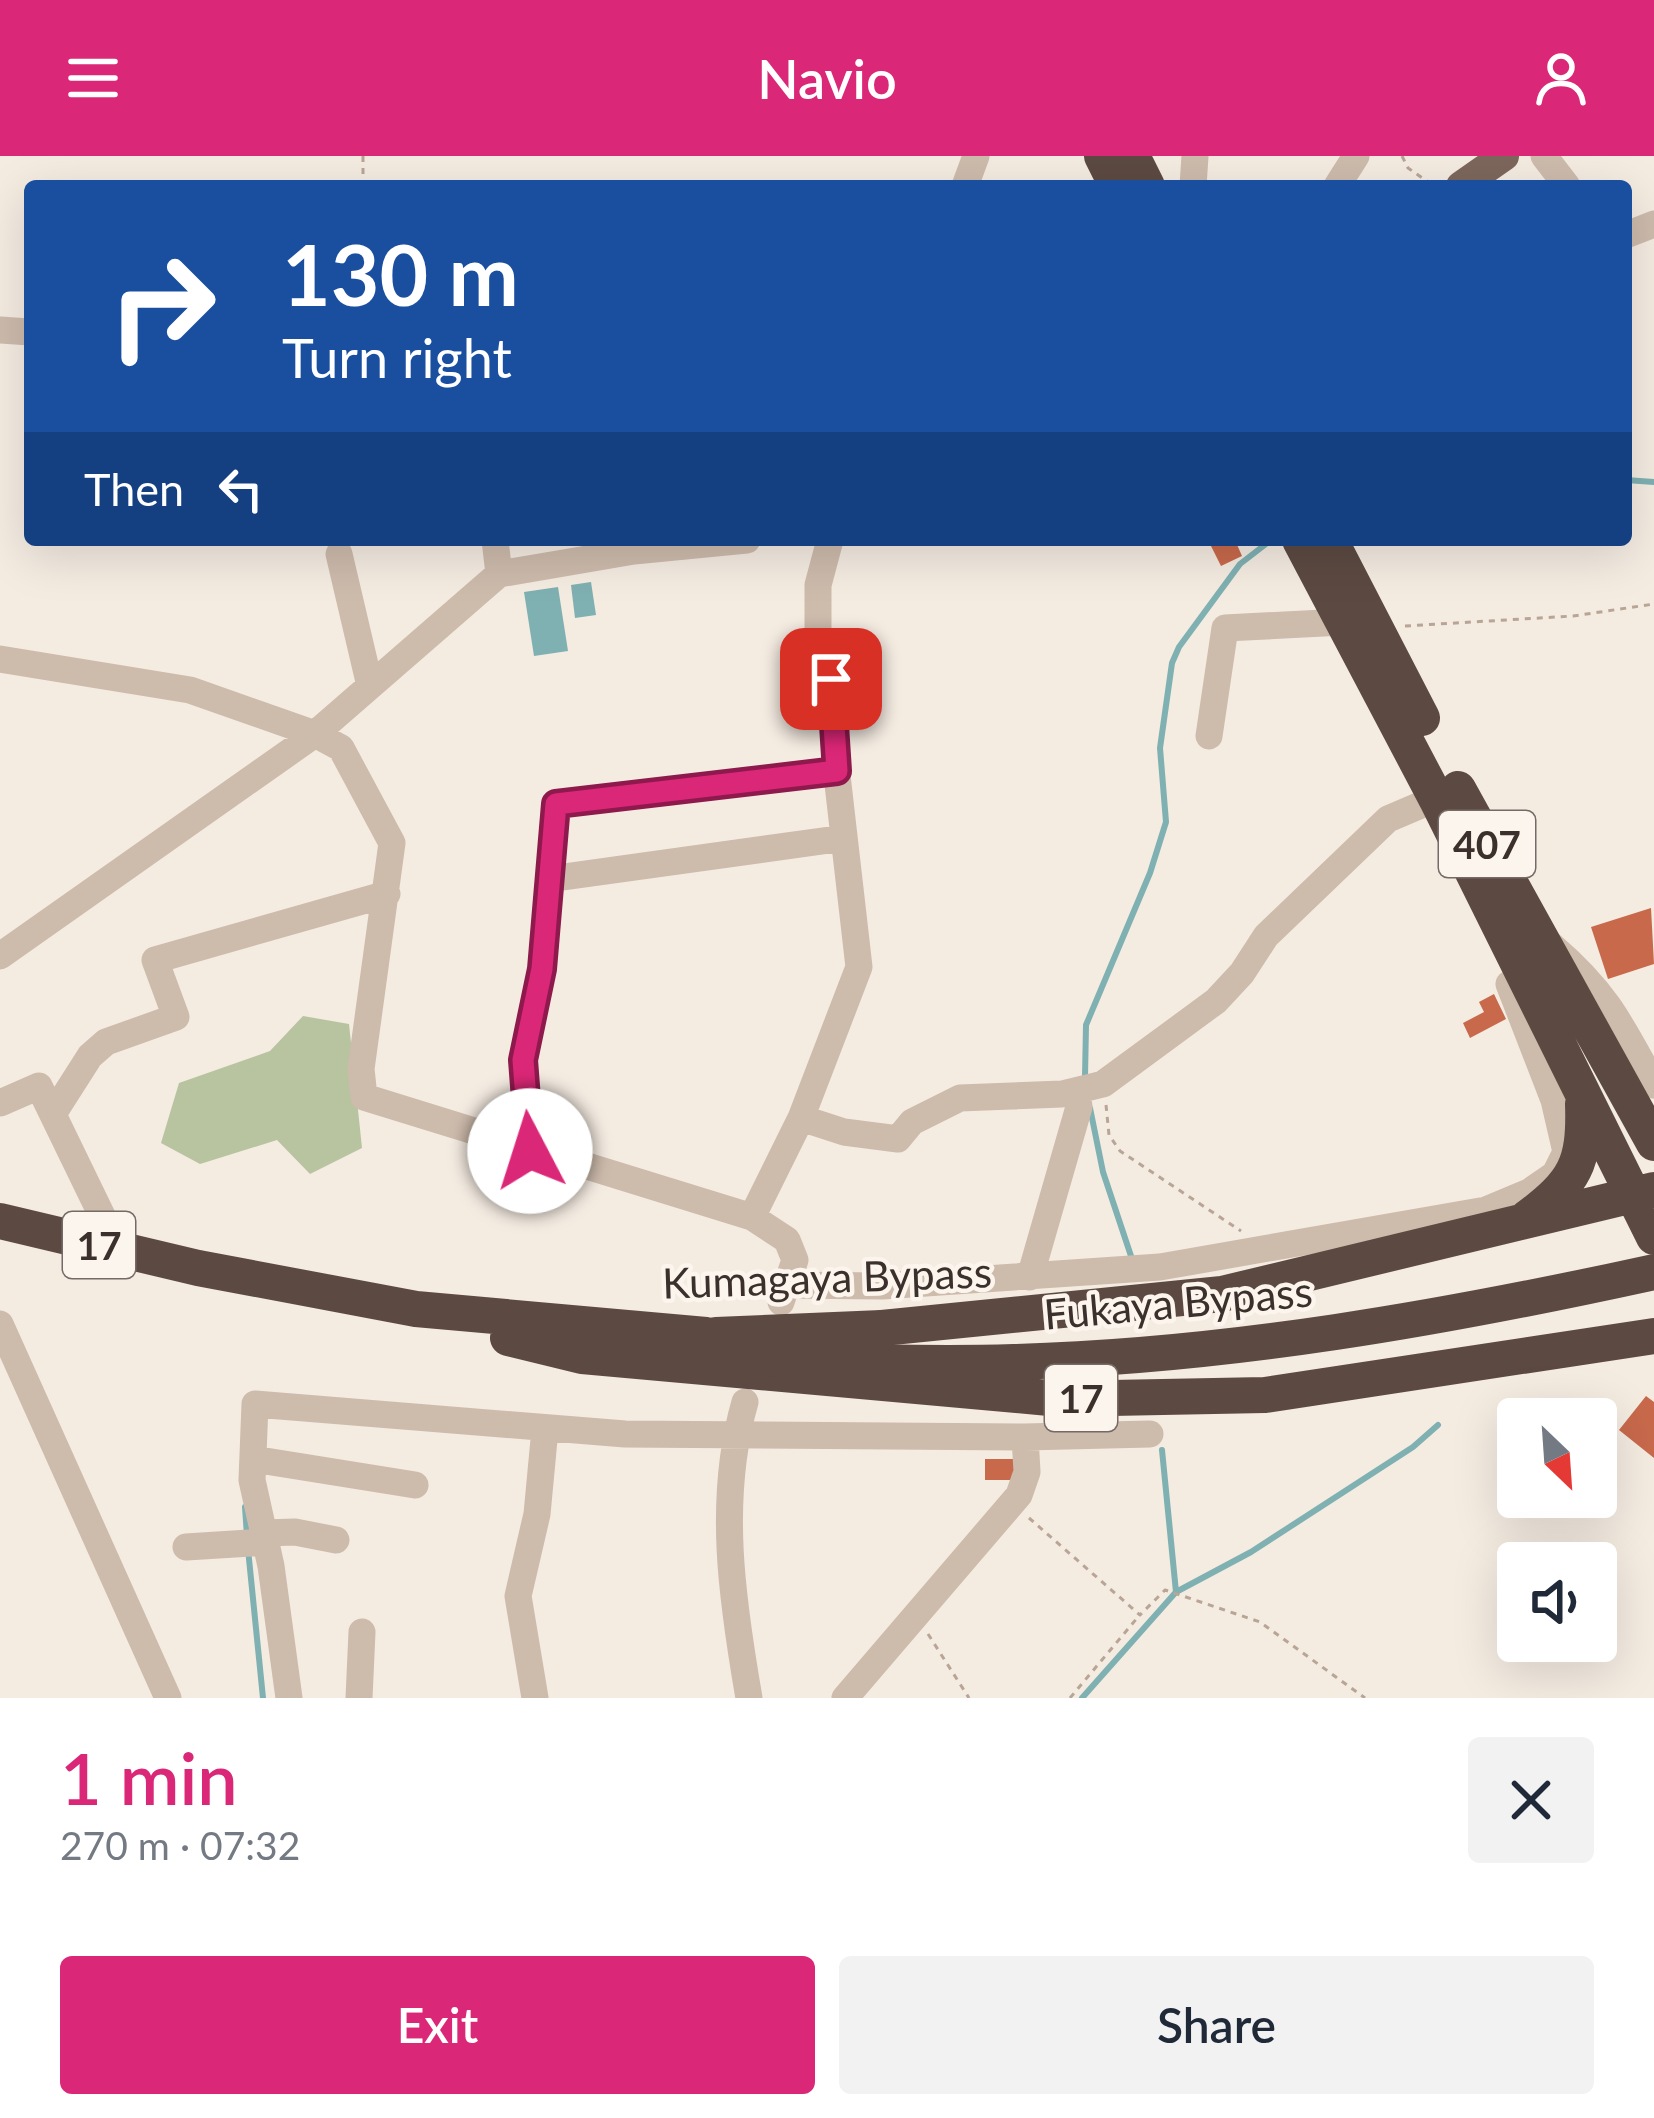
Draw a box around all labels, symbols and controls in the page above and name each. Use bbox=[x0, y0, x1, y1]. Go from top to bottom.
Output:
icon: menu bbox=[60, 45, 126, 111]
icon: person bbox=[1528, 45, 1594, 111]
text: Navio bbox=[757, 46, 897, 111]
text: 130 m bbox=[282, 223, 519, 324]
icon: right bbox=[84, 228, 240, 384]
text: Turn right bbox=[282, 325, 512, 390]
icon: left bbox=[208, 456, 274, 522]
text: Then bbox=[84, 462, 184, 516]
pin bbox=[780, 628, 882, 730]
icon: arrive bbox=[798, 646, 864, 712]
road number: 407 bbox=[1439, 811, 1535, 877]
position arrow bbox=[467, 1088, 593, 1214]
road number: 17 bbox=[63, 1212, 135, 1278]
street label: Kumagaya Bypass bbox=[661, 1246, 993, 1308]
street label: Fukaya Bypass bbox=[1042, 1265, 1314, 1339]
road number: 17 bbox=[1045, 1365, 1117, 1431]
north arrow bbox=[1497, 1398, 1617, 1518]
map controls bbox=[1497, 1398, 1617, 1662]
button: sound bbox=[1497, 1542, 1617, 1662]
text: 1 min bbox=[60, 1734, 238, 1820]
button: close bbox=[1468, 1737, 1594, 1863]
text: 270 m · 07:32 bbox=[60, 1822, 300, 1868]
button: Exit bbox=[60, 1956, 815, 2094]
button: Share bbox=[839, 1956, 1594, 2094]

